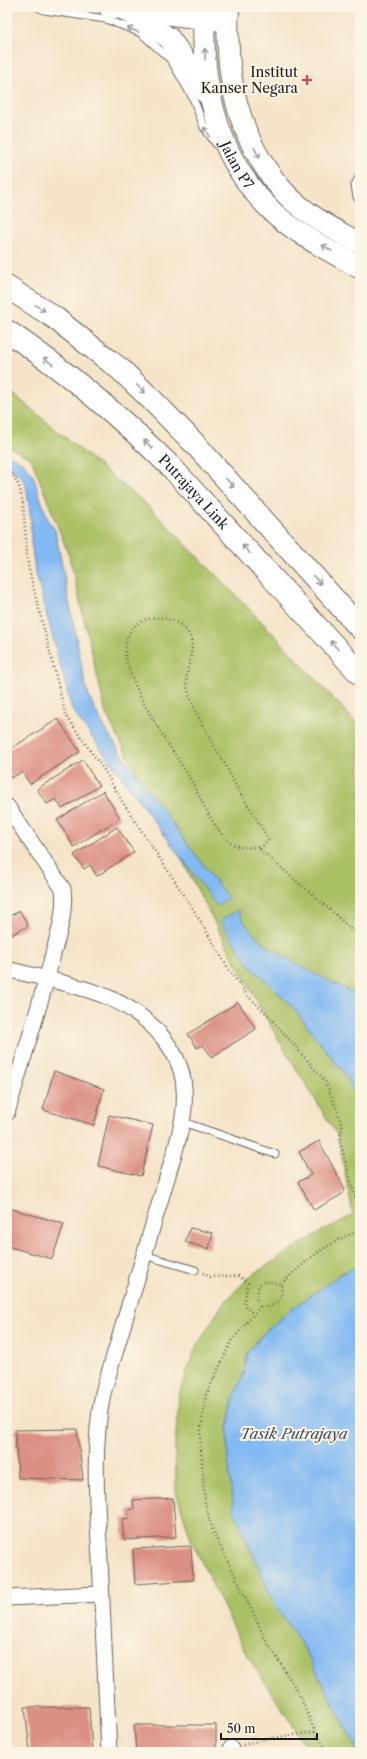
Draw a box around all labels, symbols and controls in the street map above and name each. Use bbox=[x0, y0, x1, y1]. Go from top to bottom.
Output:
one-way arrow bbox=[127, 25, 139, 33]
one-way arrow bbox=[202, 48, 209, 61]
place label: Institut Kanser Negara bbox=[201, 63, 299, 97]
marker: Institut Kanser Negara bbox=[301, 74, 313, 86]
one-way arrow bbox=[203, 126, 211, 137]
street label: Jalan P7 bbox=[216, 137, 258, 193]
one-way arrow bbox=[253, 147, 261, 159]
one-way arrow bbox=[321, 244, 333, 252]
one-way arrow bbox=[34, 304, 45, 312]
one-way arrow bbox=[42, 357, 53, 365]
one-way arrow bbox=[136, 384, 146, 394]
one-way arrow bbox=[143, 439, 153, 449]
street label: Putrajaya Link bbox=[155, 451, 233, 534]
one-way arrow bbox=[226, 478, 235, 489]
one-way arrow bbox=[241, 544, 251, 554]
one-way arrow bbox=[313, 575, 322, 585]
one-way arrow bbox=[329, 640, 338, 650]
water label: Tasik Putrajaya bbox=[240, 1424, 348, 1443]
scale bar bbox=[221, 1715, 317, 1741]
text: 50 m bbox=[227, 1721, 256, 1736]

